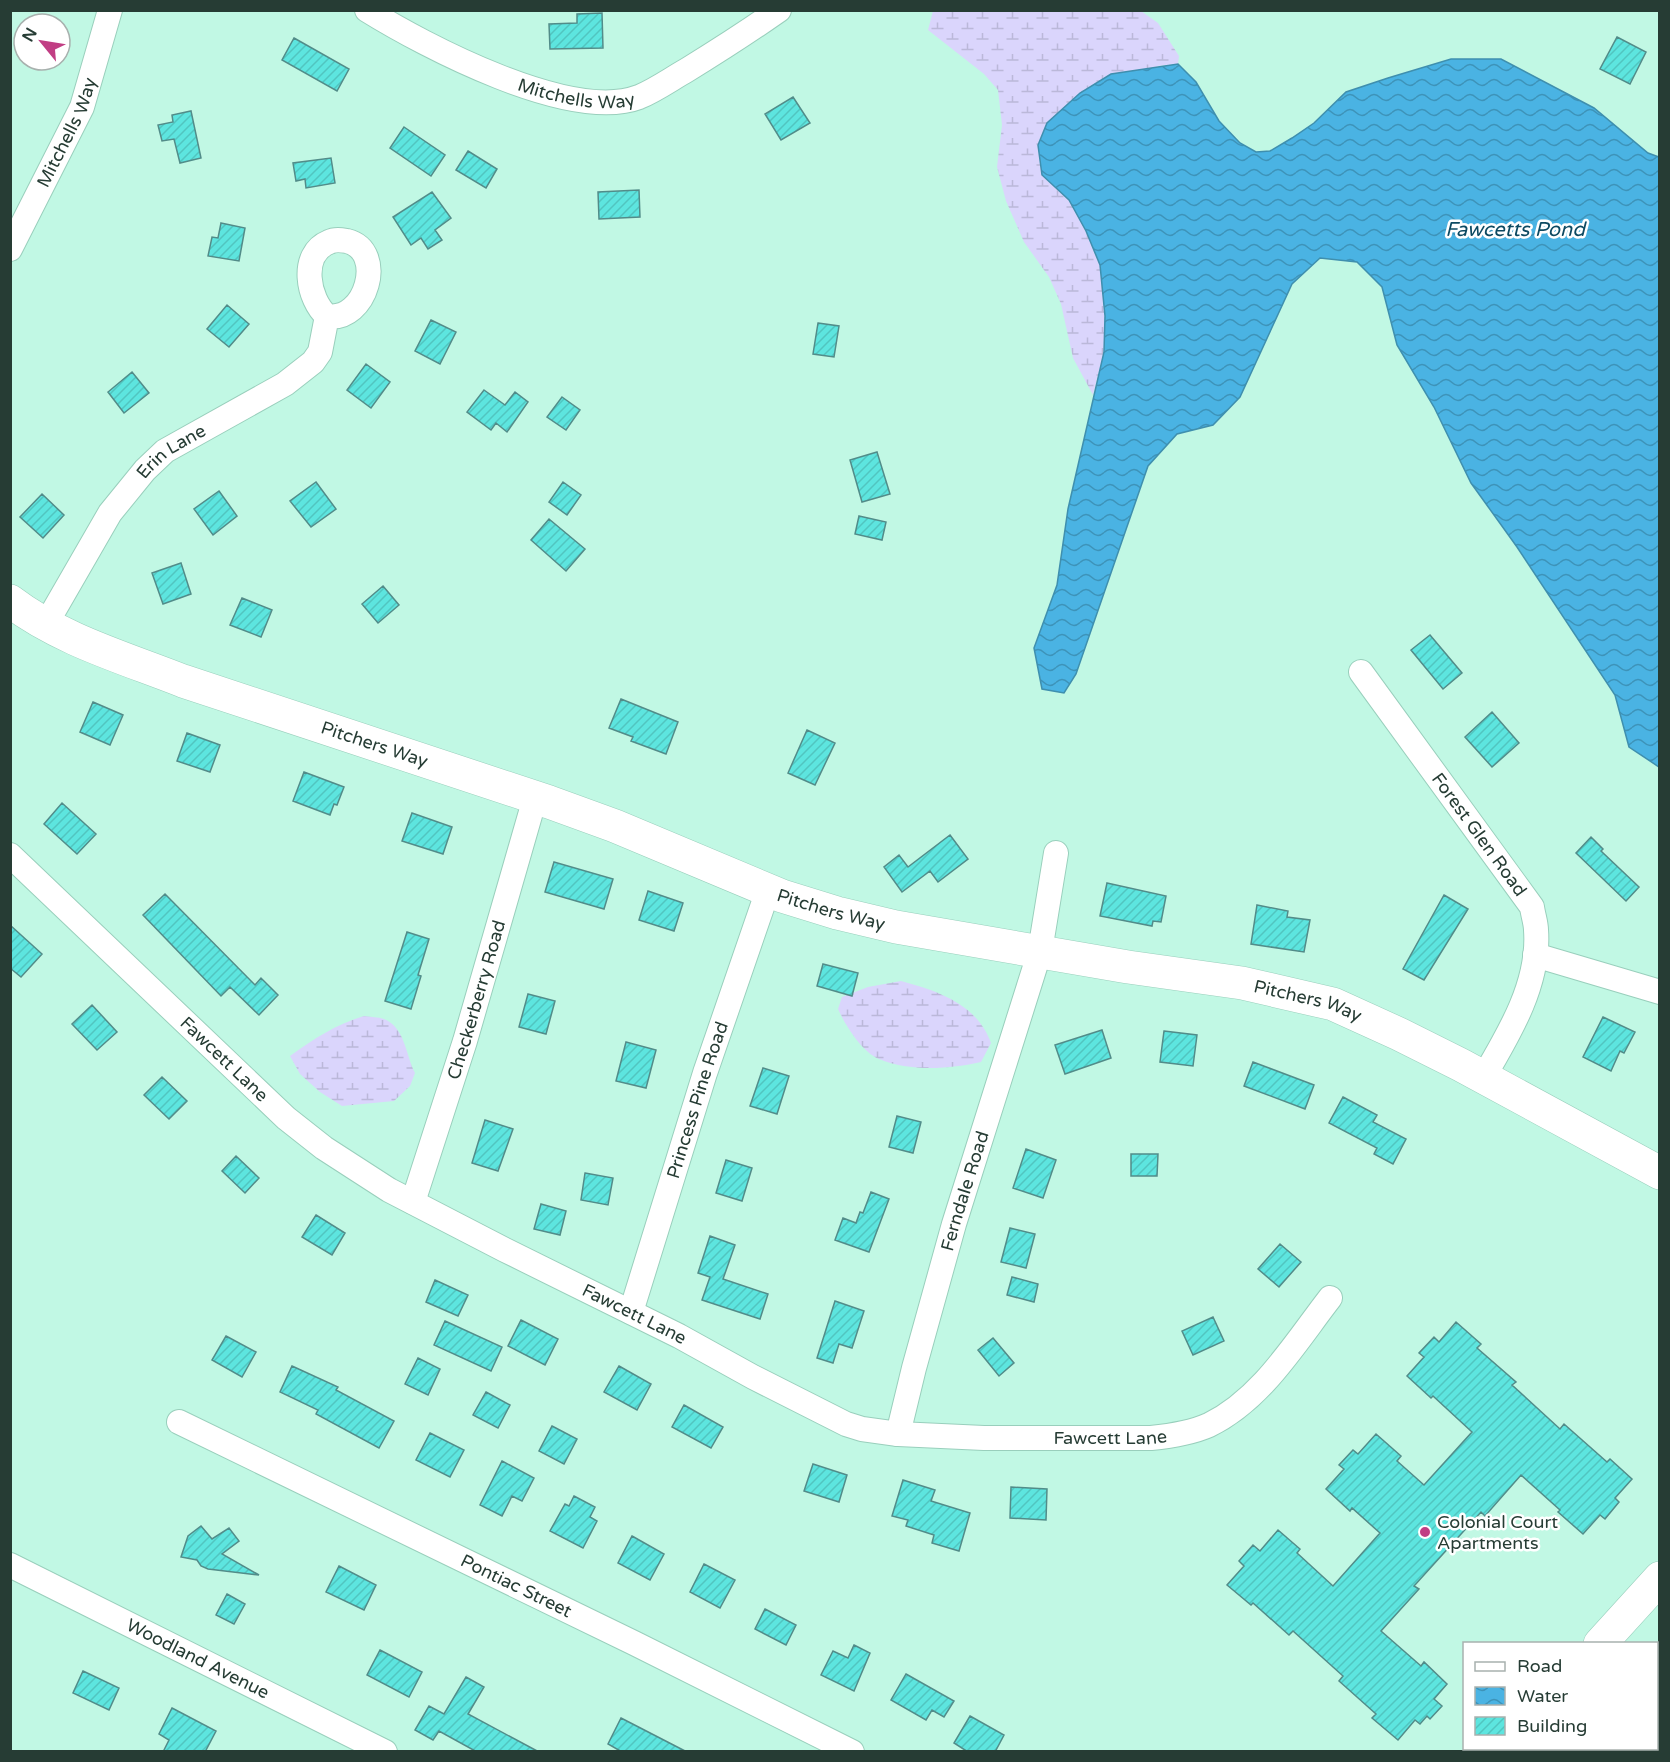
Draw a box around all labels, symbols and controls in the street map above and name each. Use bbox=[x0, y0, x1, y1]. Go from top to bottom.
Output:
north arrow bbox=[12, 12, 72, 72]
text: N bbox=[18, 24, 42, 46]
street label: Mitchells Way bbox=[515, 74, 637, 113]
street label: Mitchells Way bbox=[32, 75, 101, 191]
water label: Fawcetts Pond bbox=[1445, 218, 1587, 242]
street label: Erin Lane bbox=[132, 420, 210, 483]
street label: Pitchers Way bbox=[318, 716, 431, 772]
street label: Forest Glen Road bbox=[1427, 768, 1532, 901]
street label: Pitchers Way bbox=[774, 884, 888, 935]
street label: Checkerberry Road bbox=[442, 918, 510, 1082]
street label: Pitchers Way bbox=[1252, 975, 1366, 1027]
street label: Fawcett Lane bbox=[176, 1012, 273, 1106]
street label: Princess Pine Road bbox=[662, 1019, 733, 1181]
street label: Ferndale Road bbox=[936, 1128, 994, 1254]
street label: Fawcett Lane bbox=[579, 1279, 690, 1349]
street label: Fawcett Lane bbox=[1053, 1425, 1168, 1449]
place label: Colonial Court Apartments bbox=[1437, 1511, 1558, 1554]
marker: Colonial Court Apartments bbox=[1418, 1525, 1432, 1539]
street label: Pontiac Street bbox=[457, 1550, 576, 1622]
street label: Woodland Avenue bbox=[123, 1614, 273, 1704]
legend bbox=[1463, 1642, 1658, 1750]
text: Road bbox=[1517, 1655, 1562, 1677]
text: Water bbox=[1517, 1685, 1568, 1707]
text: Building bbox=[1517, 1715, 1587, 1737]

